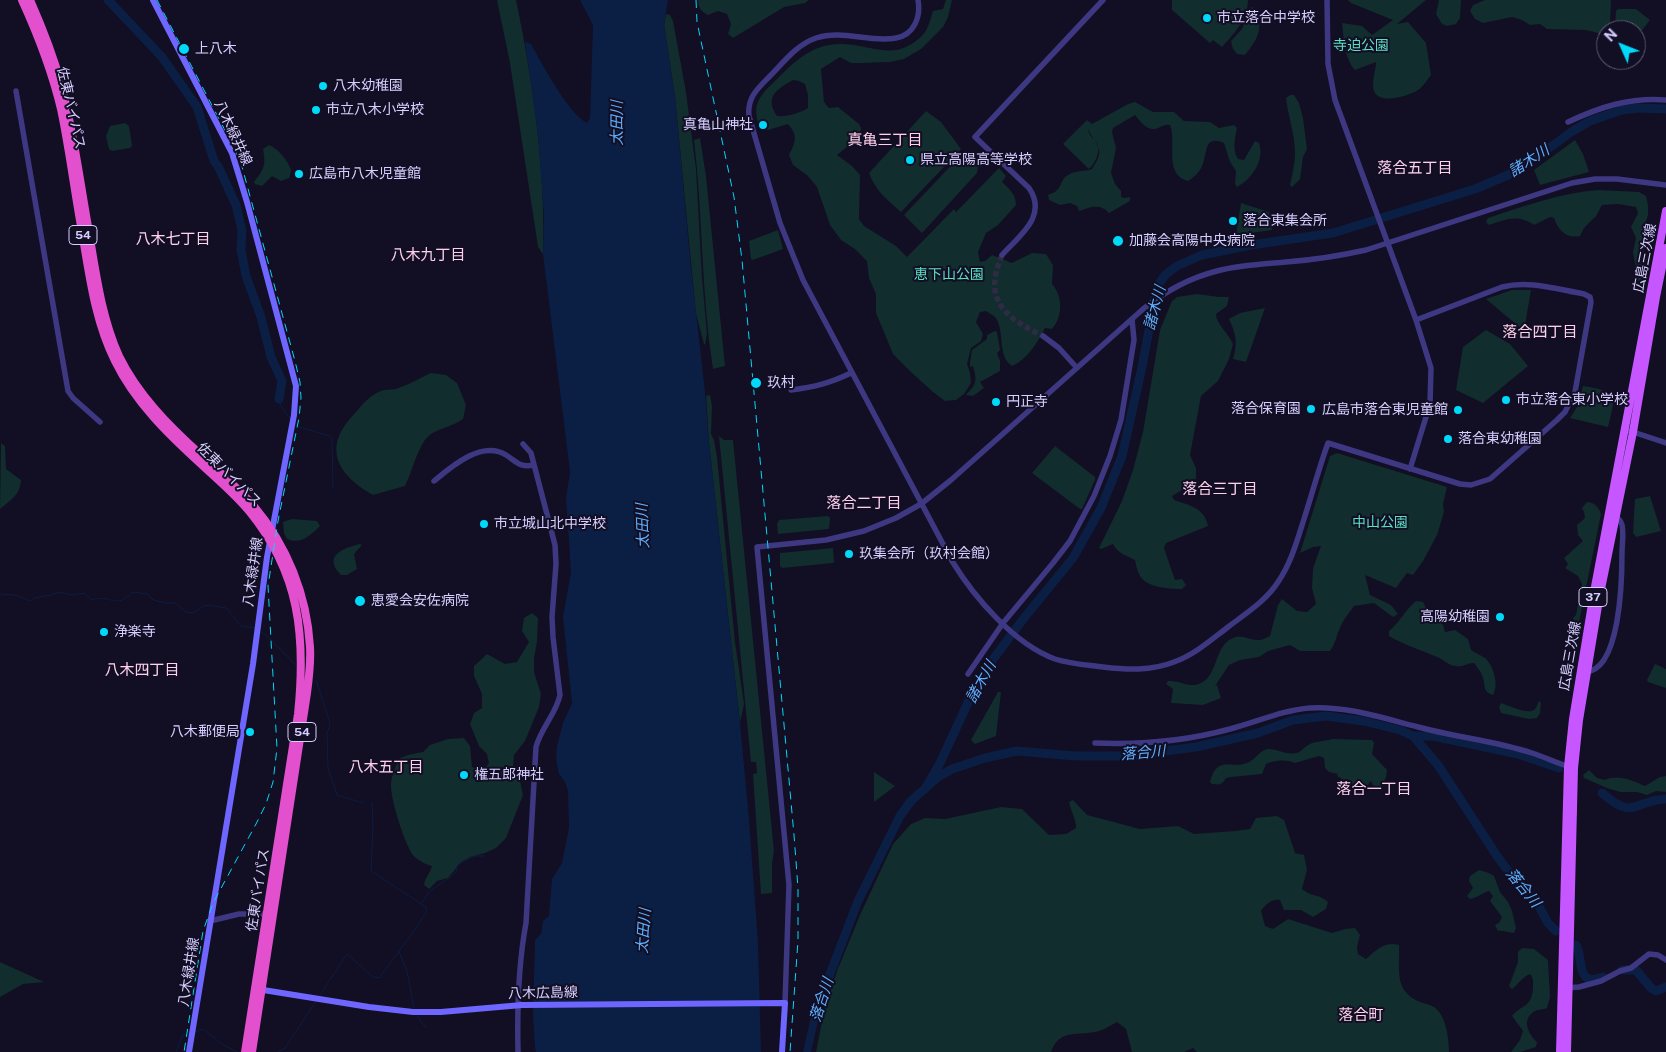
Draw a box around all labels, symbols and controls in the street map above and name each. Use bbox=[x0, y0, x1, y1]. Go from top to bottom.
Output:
place label: 市立落合中学校 bbox=[1217, 10, 1315, 26]
marker: 市立落合中学校 bbox=[1201, 12, 1213, 24]
north arrow bbox=[1596, 20, 1646, 70]
text: N bbox=[1601, 26, 1620, 45]
park label: 寺迫公園 bbox=[1333, 38, 1389, 54]
place label: 上八木 bbox=[195, 41, 237, 57]
marker: 上八木 bbox=[177, 42, 191, 56]
street label: 佐東バイパス bbox=[53, 65, 89, 151]
place label: 八木幼稚園 bbox=[333, 78, 403, 94]
marker: 八木幼稚園 bbox=[317, 80, 329, 92]
street label: 八木緑井線 bbox=[211, 98, 255, 168]
water label: 太田川 bbox=[608, 101, 626, 145]
place label: 市立八木小学校 bbox=[326, 102, 424, 118]
marker: 市立八木小学校 bbox=[310, 104, 322, 116]
place label: 真亀山神社 bbox=[683, 117, 753, 133]
marker: 真亀山神社 bbox=[757, 119, 769, 131]
district label: 真亀三丁目 bbox=[848, 131, 922, 149]
water label: 諸木川 bbox=[1505, 141, 1553, 181]
place label: 県立高陽高等学校 bbox=[920, 152, 1032, 168]
marker: 県立高陽高等学校 bbox=[904, 154, 916, 166]
district label: 落合五丁目 bbox=[1378, 159, 1452, 177]
place label: 広島市八木児童館 bbox=[309, 166, 421, 182]
marker: 広島市八木児童館 bbox=[293, 168, 305, 180]
place label: 落合東集会所 bbox=[1243, 213, 1327, 229]
marker: 落合東集会所 bbox=[1227, 215, 1239, 227]
street label: 広島三次線 bbox=[1630, 222, 1660, 294]
road number: 54 bbox=[69, 226, 97, 244]
district label: 八木七丁目 bbox=[136, 230, 210, 248]
place label: 加藤会高陽中央病院 bbox=[1129, 233, 1255, 249]
marker: 加藤会高陽中央病院 bbox=[1111, 234, 1125, 248]
district label: 八木九丁目 bbox=[391, 246, 465, 264]
park label: 恵下山公園 bbox=[914, 267, 984, 283]
water label: 諸木川 bbox=[1140, 284, 1170, 332]
district label: 落合四丁目 bbox=[1503, 323, 1577, 341]
place label: 玖村 bbox=[767, 375, 795, 391]
marker: 玖村 bbox=[749, 376, 763, 390]
place label: 市立落合東小学校 bbox=[1516, 392, 1628, 408]
place label: 円正寺 bbox=[1006, 394, 1048, 410]
marker: 市立落合東小学校 bbox=[1500, 394, 1512, 406]
marker: 円正寺 bbox=[990, 396, 1002, 408]
place label: 落合保育園 bbox=[1231, 401, 1301, 417]
place label: 広島市落合東児童館 bbox=[1322, 402, 1448, 418]
marker: 落合保育園 bbox=[1305, 403, 1317, 415]
marker: 広島市落合東児童館 bbox=[1452, 404, 1464, 416]
place label: 落合東幼稚園 bbox=[1458, 431, 1542, 447]
marker: 落合東幼稚園 bbox=[1442, 433, 1454, 445]
street label: 佐東バイパス bbox=[193, 439, 265, 511]
district label: 落合三丁目 bbox=[1183, 480, 1257, 498]
district label: 落合二丁目 bbox=[827, 494, 901, 512]
water label: 太田川 bbox=[633, 503, 653, 549]
park label: 中山公園 bbox=[1352, 515, 1408, 531]
place label: 市立城山北中学校 bbox=[494, 516, 606, 532]
marker: 市立城山北中学校 bbox=[478, 518, 490, 530]
street label: 八木緑井線 bbox=[240, 536, 266, 608]
place label: 玖集会所（玖村会館） bbox=[859, 546, 999, 562]
marker: 玖集会所（玖村会館） bbox=[843, 548, 855, 560]
road number: 37 bbox=[1579, 588, 1607, 606]
place label: 恵愛会安佐病院 bbox=[371, 593, 469, 609]
marker: 恵愛会安佐病院 bbox=[353, 594, 367, 608]
place label: 高陽幼稚園 bbox=[1420, 609, 1490, 625]
marker: 高陽幼稚園 bbox=[1494, 611, 1506, 623]
street label: 広島三次線 bbox=[1556, 620, 1584, 692]
place label: 浄楽寺 bbox=[114, 624, 156, 640]
marker: 浄楽寺 bbox=[98, 626, 110, 638]
water label: 諸木川 bbox=[962, 658, 1000, 706]
district label: 八木四丁目 bbox=[105, 661, 179, 679]
road number: 54 bbox=[288, 722, 316, 742]
place label: 八木郵便局 bbox=[170, 724, 240, 740]
marker: 八木郵便局 bbox=[244, 726, 256, 738]
water label: 落合川 bbox=[1120, 742, 1166, 764]
district label: 八木五丁目 bbox=[349, 758, 423, 776]
place label: 権五郎神社 bbox=[474, 767, 544, 783]
marker: 権五郎神社 bbox=[458, 769, 470, 781]
district label: 落合一丁目 bbox=[1337, 780, 1411, 798]
street label: 佐東バイパス bbox=[243, 847, 273, 933]
water label: 落合川 bbox=[1502, 865, 1544, 911]
water label: 太田川 bbox=[633, 908, 655, 954]
street label: 八木緑井線 bbox=[175, 936, 203, 1008]
water label: 落合川 bbox=[806, 976, 838, 1024]
street label: 八木広島線 bbox=[508, 984, 578, 1002]
district label: 落合町 bbox=[1339, 1006, 1383, 1024]

